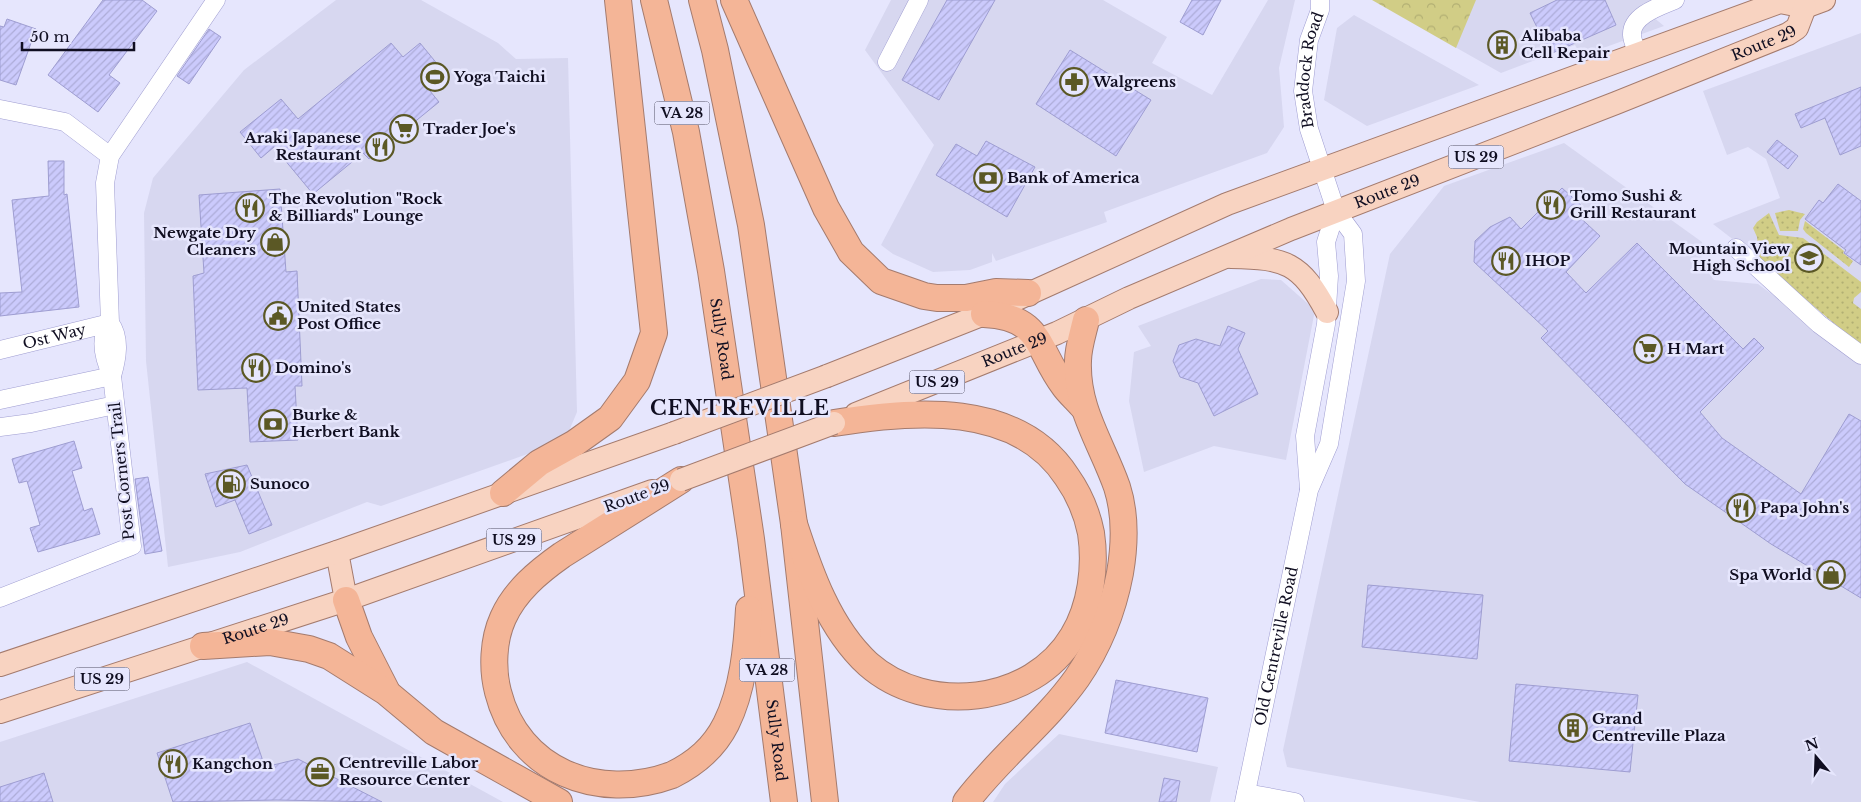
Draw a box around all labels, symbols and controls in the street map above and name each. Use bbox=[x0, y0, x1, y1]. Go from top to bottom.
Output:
street label: Braddock Road bbox=[1293, 9, 1328, 130]
scale bar bbox=[22, 20, 135, 52]
street label: Route 29 bbox=[1728, 21, 1800, 65]
place label: Alibaba Cell Repair bbox=[1520, 26, 1610, 62]
text: 50 m bbox=[30, 27, 70, 46]
building icon: Alibaba Cell Repair bbox=[1487, 30, 1517, 60]
sports icon: Yoga Taichi bbox=[420, 62, 450, 92]
place label: Yoga Taichi bbox=[453, 67, 546, 86]
pharmacy icon: Walgreens bbox=[1059, 67, 1089, 97]
place label: Walgreens bbox=[1092, 72, 1176, 91]
road number: VA 28 bbox=[654, 102, 710, 125]
supermarket icon: Trader Joe's bbox=[389, 114, 419, 144]
place label: Trader Joe's bbox=[423, 119, 516, 138]
place label: Araki Japanese Restaurant bbox=[244, 128, 361, 164]
restaurant icon: Araki Japanese Restaurant bbox=[365, 132, 395, 162]
road number: US 29 bbox=[1448, 146, 1504, 168]
bank icon: Bank of America bbox=[973, 163, 1003, 193]
place label: Bank of America bbox=[1007, 168, 1140, 187]
street label: Route 29 bbox=[1351, 170, 1423, 213]
place label: Tomo Sushi & Grill Restaurant bbox=[1570, 186, 1697, 222]
place label: The Revolution "Rock & Billiards" Lounge bbox=[269, 189, 443, 225]
restaurant icon: Tomo Sushi & Grill Restaurant bbox=[1536, 190, 1566, 220]
restaurant icon: The Revolution "Rock & Billiards" Lounge bbox=[235, 193, 265, 223]
place label: Newgate Dry Cleaners bbox=[153, 223, 256, 259]
shop icon: Newgate Dry Cleaners bbox=[260, 227, 290, 257]
place label: Mountain View High School bbox=[1668, 239, 1791, 275]
school or university icon: Mountain View High School bbox=[1794, 243, 1824, 273]
restaurant icon: IHOP bbox=[1491, 246, 1521, 276]
place label: IHOP bbox=[1525, 251, 1570, 270]
place label: United States Post Office bbox=[297, 297, 401, 333]
street label: Sully Road bbox=[706, 297, 737, 381]
public building icon: United States Post Office bbox=[263, 301, 293, 331]
street label: Ost Way bbox=[21, 319, 88, 353]
street label: Route 29 bbox=[979, 328, 1050, 371]
supermarket icon: H Mart bbox=[1633, 334, 1663, 364]
place label: H Mart bbox=[1667, 339, 1724, 358]
restaurant icon: Domino's bbox=[241, 353, 271, 383]
place label: Domino's bbox=[275, 358, 351, 377]
road number: US 29 bbox=[910, 371, 964, 394]
district label: CENTREVILLE bbox=[650, 396, 830, 420]
street label: Post Corners Trail bbox=[105, 401, 138, 541]
place label: Burke & Herbert Bank bbox=[292, 405, 401, 441]
bank icon: Burke & Herbert Bank bbox=[258, 409, 288, 439]
fuel station icon: Sunoco bbox=[216, 469, 246, 499]
place label: Sunoco bbox=[250, 474, 310, 493]
street label: Route 29 bbox=[601, 475, 672, 516]
restaurant icon: Papa John's bbox=[1726, 493, 1756, 523]
place label: Papa John's bbox=[1760, 498, 1849, 517]
road number: US 29 bbox=[486, 528, 542, 552]
shop icon: Spa World bbox=[1816, 560, 1846, 590]
street label: Old Centreville Road bbox=[1250, 565, 1302, 728]
place label: Spa World bbox=[1729, 565, 1813, 584]
street label: Route 29 bbox=[220, 609, 292, 648]
road number: VA 28 bbox=[740, 658, 794, 682]
road number: US 29 bbox=[74, 668, 130, 691]
street label: Sully Road bbox=[762, 698, 791, 783]
place label: Grand Centreville Plaza bbox=[1592, 709, 1726, 745]
building icon: Grand Centreville Plaza bbox=[1558, 713, 1588, 743]
north arrow bbox=[1791, 732, 1841, 782]
text: N bbox=[1803, 734, 1821, 755]
restaurant icon: Kangchon bbox=[158, 749, 188, 779]
place label: Centreville Labor Resource Center bbox=[339, 753, 479, 789]
place label: Kangchon bbox=[192, 754, 273, 773]
office icon: Centreville Labor Resource Center bbox=[305, 757, 335, 787]

